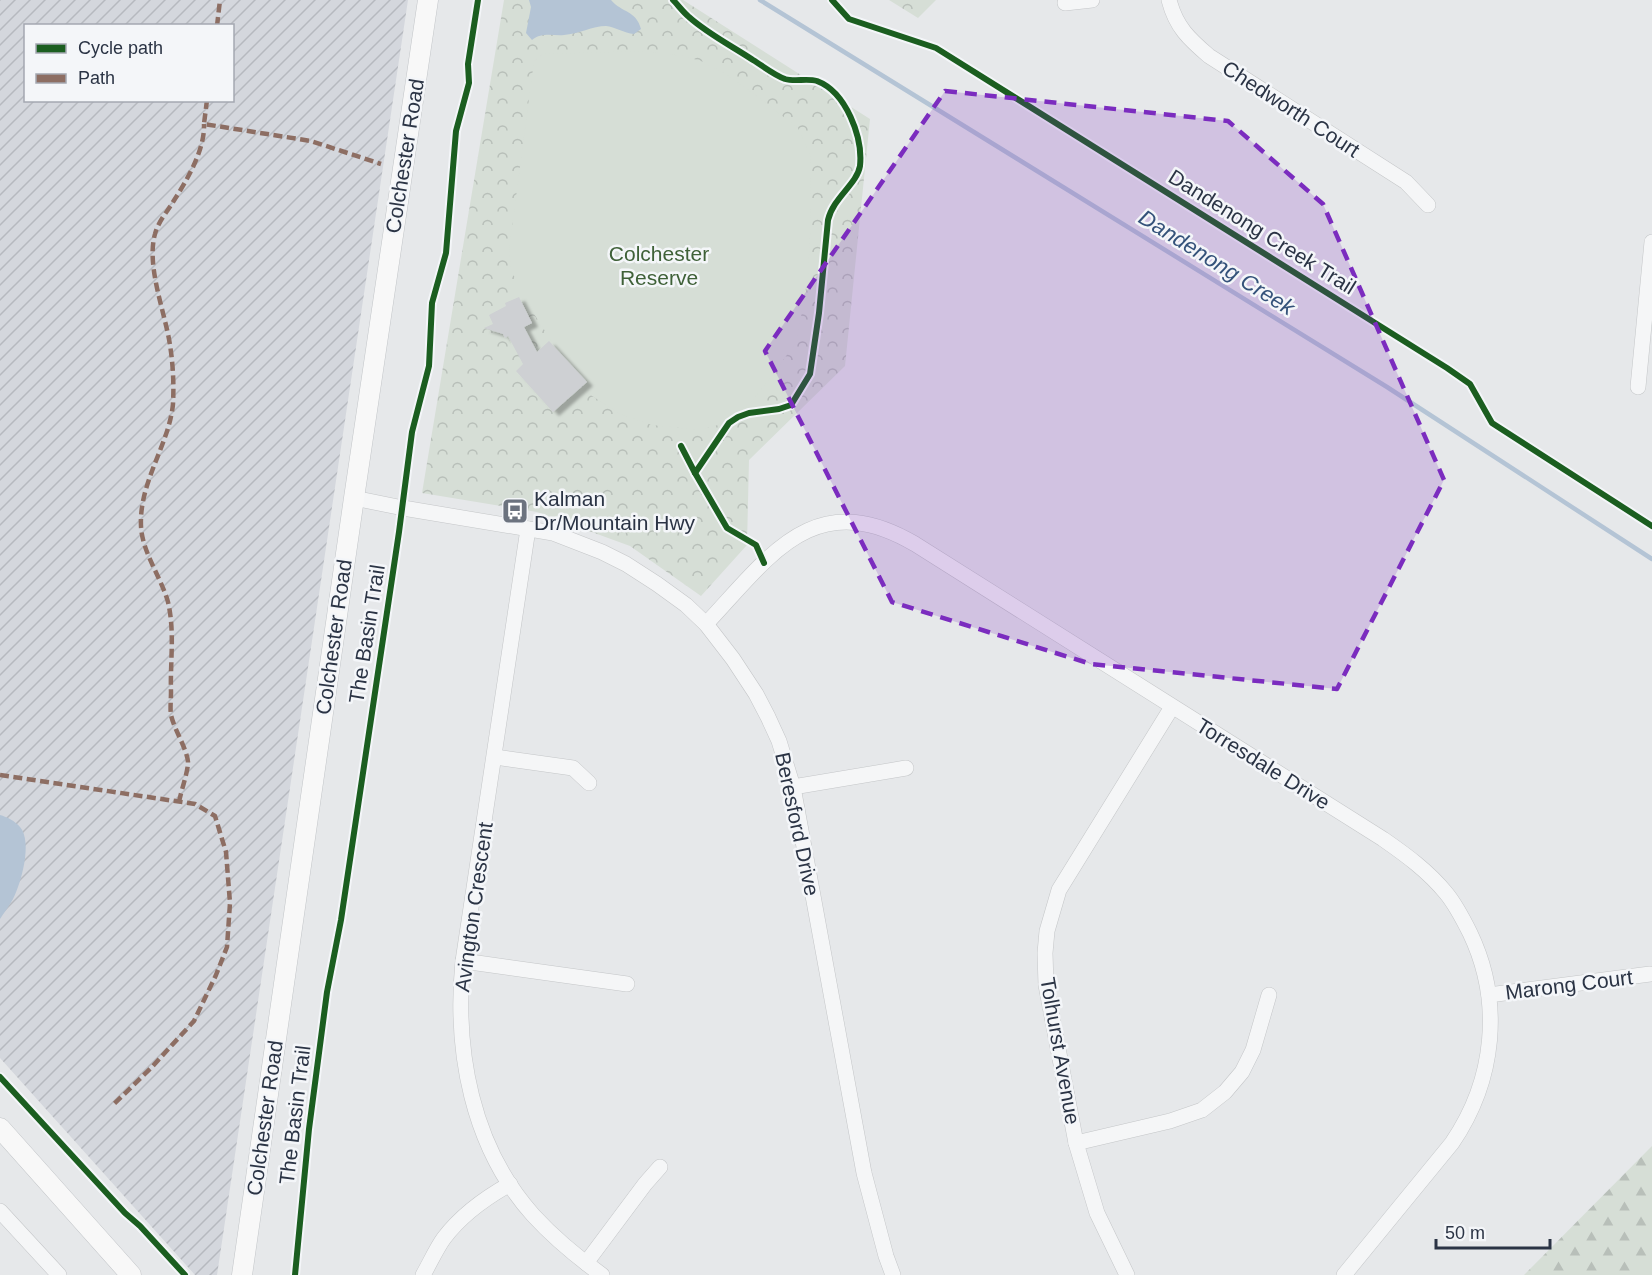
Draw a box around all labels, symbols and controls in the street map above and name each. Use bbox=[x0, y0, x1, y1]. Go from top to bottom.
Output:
legend bbox=[24, 24, 234, 102]
text: Cycle path bbox=[78, 38, 163, 58]
street label: Chedworth Court bbox=[1218, 56, 1364, 162]
text: Path bbox=[78, 68, 115, 88]
street label: Colchester Road bbox=[381, 77, 428, 235]
street label: Dandenong Creek Trail bbox=[1164, 164, 1360, 300]
water label: Dandenong Creek bbox=[1134, 203, 1300, 321]
park label: Colchester Reserve bbox=[609, 242, 709, 289]
place label: Kalman Dr/Mountain Hwy bbox=[534, 487, 696, 534]
bus stop icon: Kalman Dr/Mountain Hwy bbox=[500, 496, 530, 526]
street label: Colchester Road bbox=[311, 558, 356, 716]
street label: The Basin Trail bbox=[344, 563, 389, 705]
street label: Torresdale Drive bbox=[1192, 713, 1334, 814]
street label: Beresford Drive bbox=[771, 750, 824, 898]
street label: Avington Crescent bbox=[450, 820, 497, 993]
street label: Marong Court bbox=[1504, 965, 1634, 1004]
street label: Tolhurst Avenue bbox=[1036, 976, 1085, 1126]
street label: Colchester Road bbox=[242, 1039, 287, 1197]
street label: The Basin Trail bbox=[275, 1044, 314, 1186]
scale bar bbox=[1436, 1212, 1550, 1250]
text: 50 m bbox=[1445, 1223, 1485, 1243]

